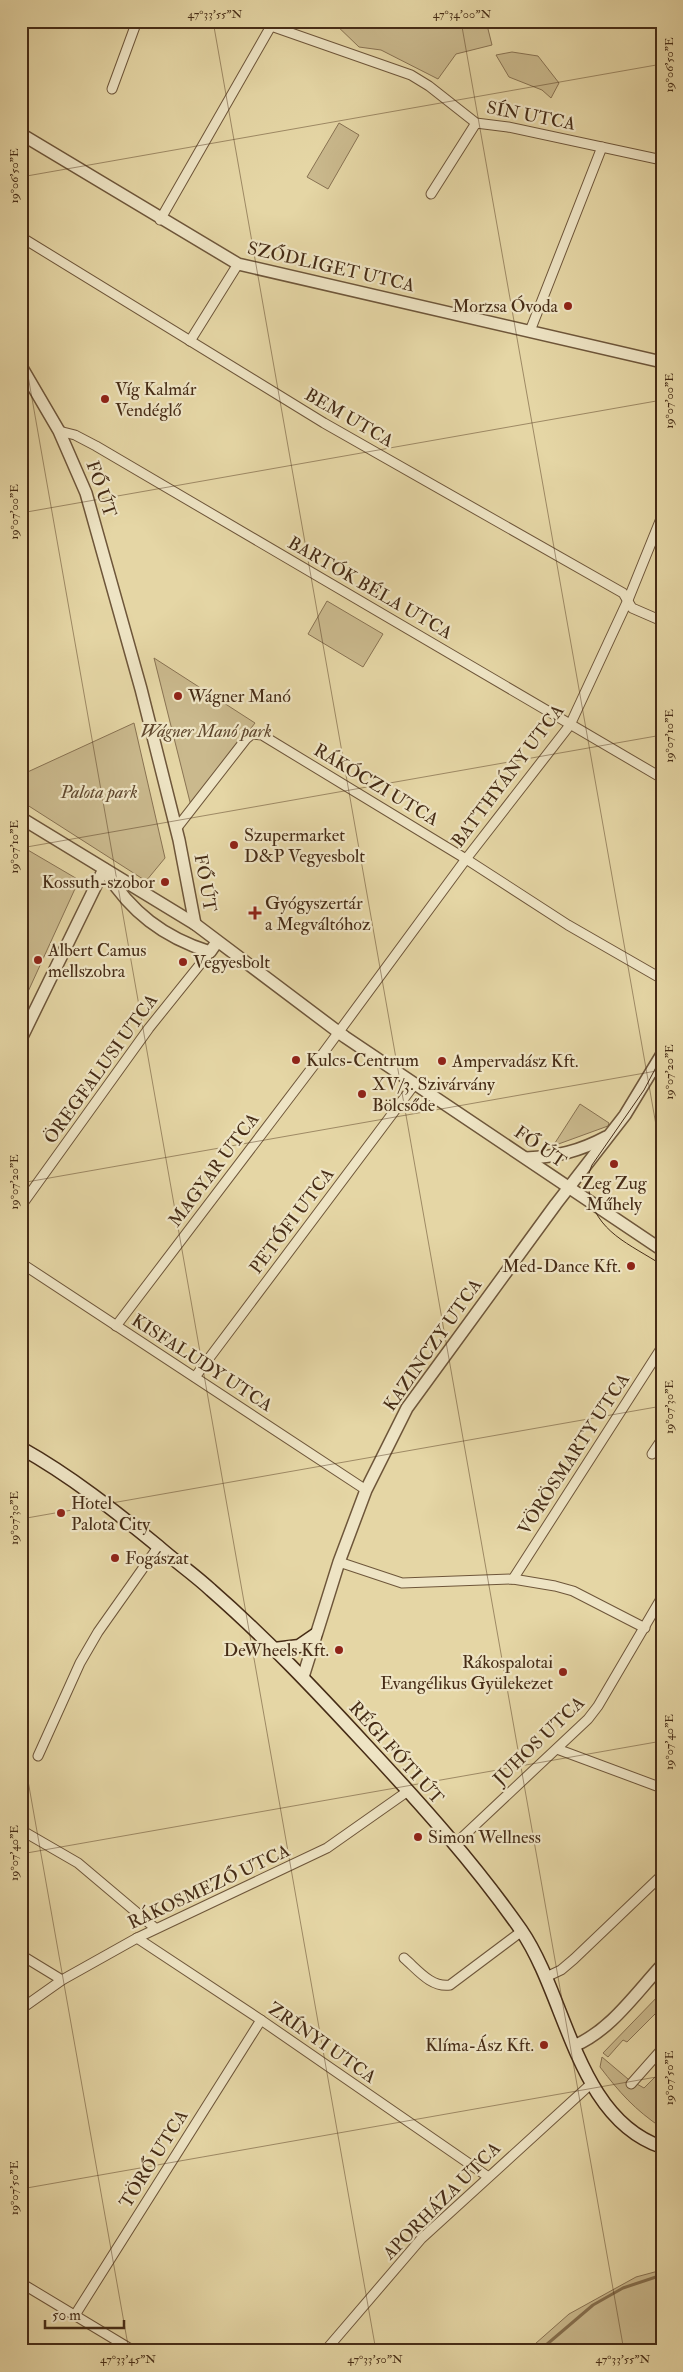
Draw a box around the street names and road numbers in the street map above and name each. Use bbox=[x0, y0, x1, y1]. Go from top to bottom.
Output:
street label: SÍN UTCA bbox=[485, 96, 578, 136]
street label: SZŐDLIGET UTCA bbox=[245, 237, 417, 298]
street label: BEM UTCA bbox=[300, 383, 398, 453]
street label: FŐ ÚT bbox=[81, 458, 122, 521]
street label: BARTÓK BÉLA UTCA bbox=[284, 531, 457, 645]
street label: BATTHYÁNY UTCA bbox=[447, 699, 570, 852]
street label: RÁKÓCZI UTCA bbox=[309, 739, 443, 832]
street label: FŐ ÚT bbox=[189, 852, 221, 914]
street label: ÖREGFALUSI UTCA bbox=[39, 989, 163, 1148]
street label: MAGYAR UTCA bbox=[164, 1108, 265, 1232]
street label: FŐ ÚT bbox=[510, 1121, 571, 1173]
street label: PETŐFI UTCA bbox=[245, 1163, 340, 1279]
street label: KAZINCZY UTCA bbox=[379, 1274, 488, 1416]
street label: KISFALUDY UTCA bbox=[127, 1309, 277, 1417]
street label: VÖRÖSMARTY UTCA bbox=[513, 1368, 635, 1539]
street label: JUHOS UTCA bbox=[488, 1691, 590, 1791]
street label: RÉGI FÓTI ÚT bbox=[344, 1697, 449, 1810]
street label: RÁKOSMEZŐ UTCA bbox=[124, 1839, 294, 1935]
street label: ZRÍNYI UTCA bbox=[263, 1997, 381, 2089]
street label: TÖRŐ UTCA bbox=[115, 2105, 194, 2213]
street label: APORHÁZA UTCA bbox=[378, 2137, 506, 2265]

